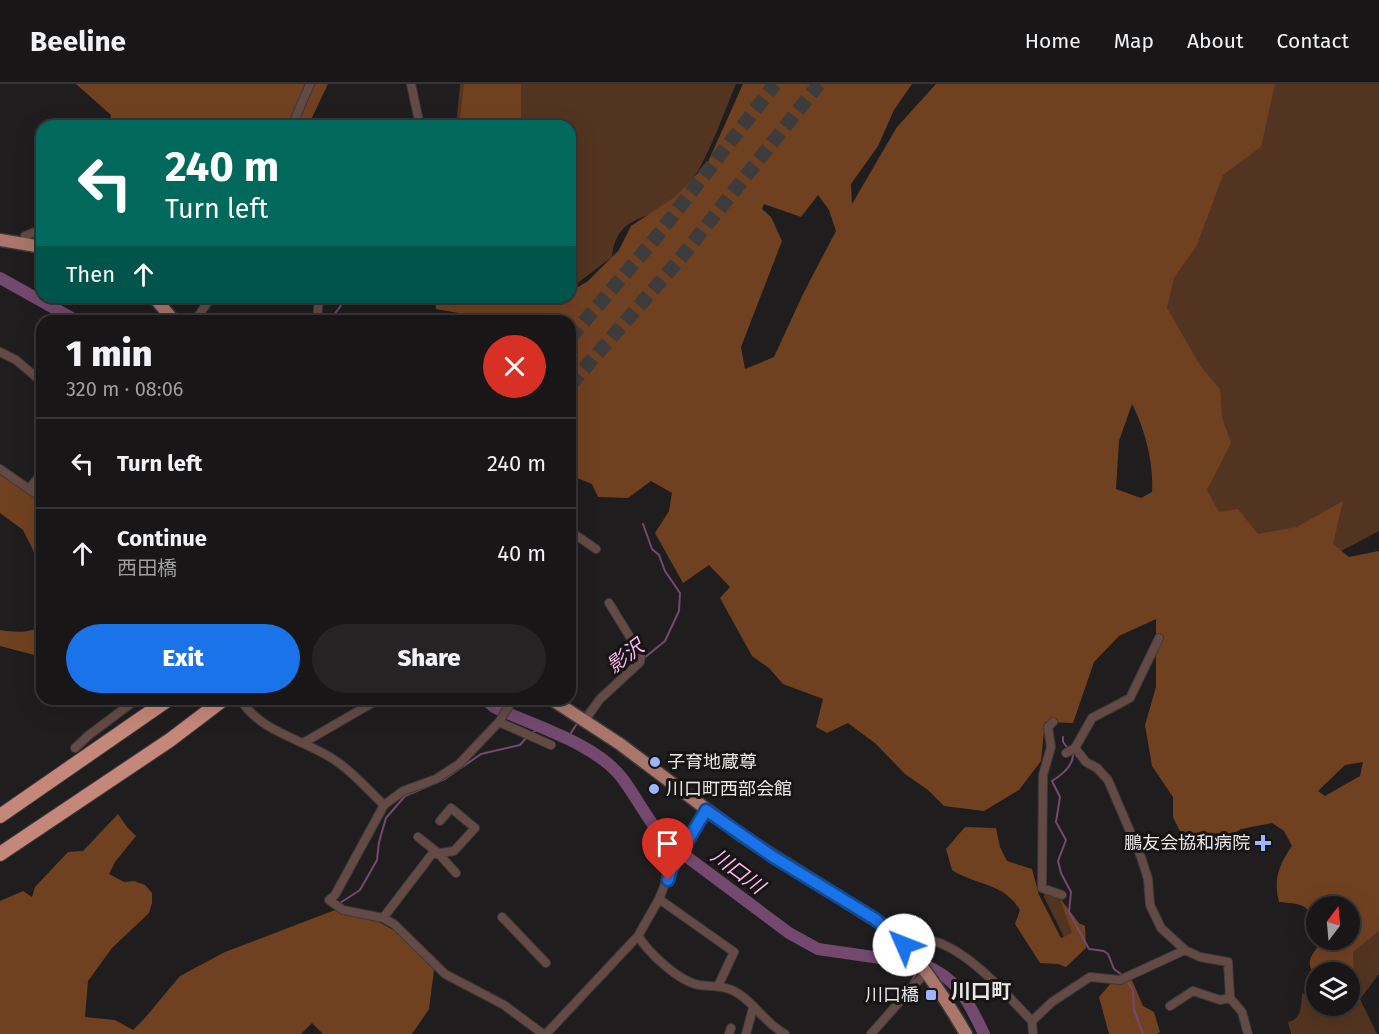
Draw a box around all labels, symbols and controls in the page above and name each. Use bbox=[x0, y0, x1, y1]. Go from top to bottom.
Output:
text: Beeline bbox=[30, 25, 126, 58]
text: Home bbox=[1025, 28, 1081, 54]
text: Map bbox=[1114, 28, 1154, 54]
text: About bbox=[1187, 28, 1244, 54]
text: Contact bbox=[1277, 28, 1349, 54]
text: 240 m bbox=[165, 142, 279, 192]
icon: left bbox=[66, 144, 144, 222]
text: Turn left bbox=[165, 193, 268, 225]
icon: ahead bbox=[127, 258, 160, 291]
text: Then bbox=[66, 261, 115, 288]
text: 1 min bbox=[66, 332, 152, 376]
button: close bbox=[483, 335, 546, 398]
text: 320 m · 08:06 bbox=[66, 377, 183, 401]
icon: left bbox=[66, 447, 99, 480]
text: Turn left bbox=[117, 450, 202, 477]
text: 240 m bbox=[487, 450, 546, 477]
text: Continue bbox=[117, 525, 207, 552]
icon: ahead bbox=[66, 537, 99, 570]
text: 40 m bbox=[497, 540, 546, 567]
text: 西田橋 bbox=[117, 556, 177, 580]
button: Exit bbox=[66, 624, 300, 693]
button: Share bbox=[312, 624, 546, 693]
water label: 影沢 bbox=[602, 633, 651, 678]
place label: 子育地蔵尊 bbox=[667, 751, 757, 773]
marker: 子育地蔵尊 bbox=[648, 755, 662, 769]
place label: 川口町西部会館 bbox=[666, 778, 792, 800]
marker: 川口町西部会館 bbox=[647, 782, 661, 796]
pin bbox=[642, 818, 693, 880]
icon: arrive bbox=[651, 827, 684, 860]
place label: 鵬友会協和病院 bbox=[1124, 832, 1250, 854]
marker: 鵬友会協和病院 bbox=[1254, 834, 1272, 852]
water label: 川口川 bbox=[707, 843, 771, 900]
north arrow bbox=[1306, 896, 1360, 950]
map controls bbox=[1306, 896, 1360, 1016]
position arrow bbox=[872, 913, 936, 977]
button: layers bbox=[1306, 962, 1360, 1016]
district label: 川口町 bbox=[951, 979, 1011, 1003]
place label: 川口橋 bbox=[865, 984, 919, 1006]
marker: 川口橋 bbox=[924, 988, 938, 1002]

